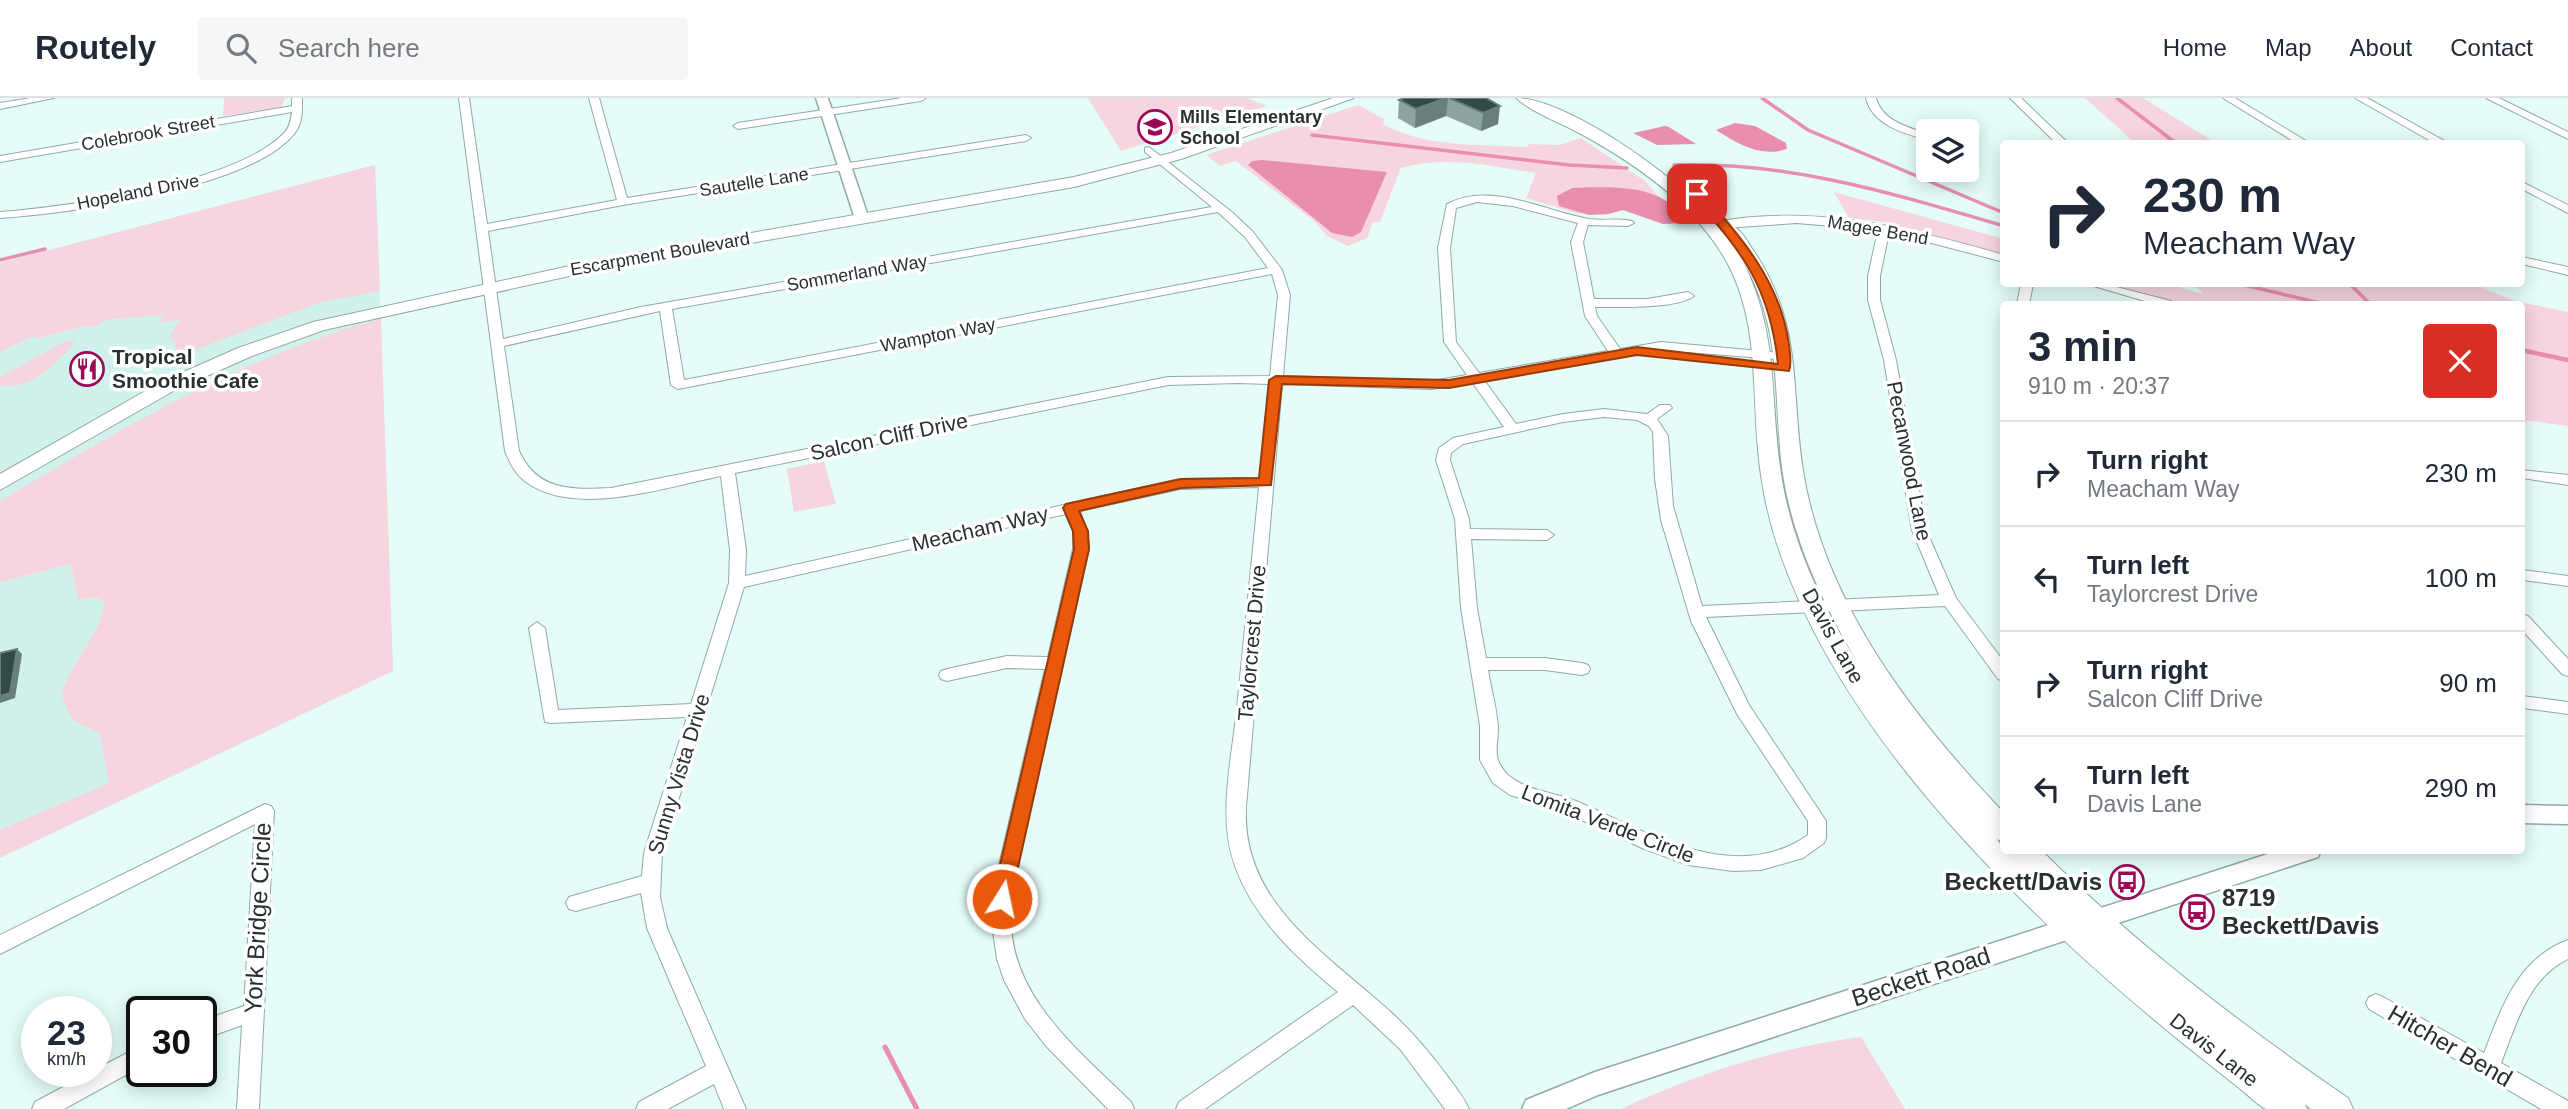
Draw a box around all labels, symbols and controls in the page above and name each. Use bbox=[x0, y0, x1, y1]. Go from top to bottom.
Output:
search box bbox=[198, 17, 688, 80]
text: Routely bbox=[35, 29, 156, 66]
icon: search bbox=[222, 29, 260, 67]
text: Search here bbox=[278, 33, 420, 63]
text: Home bbox=[2163, 34, 2227, 61]
text: Map bbox=[2265, 34, 2312, 61]
text: About bbox=[2350, 34, 2412, 61]
text: Contact bbox=[2450, 34, 2533, 61]
place label: Mills Elementary School bbox=[1180, 107, 1322, 148]
school or university icon: Mills Elementary School bbox=[1136, 108, 1174, 146]
street label: Colebrook Street bbox=[80, 111, 216, 155]
map controls bbox=[1916, 119, 1979, 182]
button: layers bbox=[1916, 119, 1979, 182]
street label: Sautelle Lane bbox=[698, 164, 810, 200]
pin bbox=[1667, 164, 1727, 224]
icon: right bbox=[2028, 168, 2119, 259]
text: 230 m bbox=[2143, 168, 2282, 222]
street label: Hopeland Drive bbox=[75, 170, 201, 214]
icon: arrive bbox=[1678, 175, 1716, 213]
street label: Magee Bend bbox=[1826, 211, 1930, 249]
text: Meacham Way bbox=[2143, 225, 2355, 261]
street label: Escarpment Boulevard bbox=[569, 228, 751, 280]
street label: Sommerland Way bbox=[785, 251, 929, 295]
street label: Wampton Way bbox=[879, 314, 997, 356]
text: 3 min bbox=[2028, 323, 2138, 370]
button: close bbox=[2423, 324, 2497, 398]
place label: Tropical Smoothie Cafe bbox=[112, 345, 259, 392]
restaurant icon: Tropical Smoothie Cafe bbox=[68, 350, 106, 388]
text: 910 m · 20:37 bbox=[2028, 373, 2170, 399]
street label: Pecanwood Lane bbox=[1883, 379, 1936, 543]
street label: Salcon Cliff Drive bbox=[808, 409, 970, 464]
text: Turn right bbox=[2087, 445, 2208, 475]
icon: right bbox=[2028, 455, 2066, 493]
text: 230 m bbox=[2425, 458, 2497, 488]
text: Meacham Way bbox=[2087, 476, 2240, 502]
street label: Meacham Way bbox=[909, 502, 1051, 555]
text: Turn left bbox=[2087, 550, 2189, 580]
icon: left bbox=[2028, 560, 2066, 598]
text: 100 m bbox=[2425, 563, 2497, 593]
street label: Taylorcrest Drive bbox=[1233, 564, 1270, 722]
text: Taylorcrest Drive bbox=[2087, 581, 2258, 607]
street label: Davis Lane bbox=[1798, 584, 1869, 687]
text: Turn right bbox=[2087, 655, 2208, 685]
icon: right bbox=[2028, 665, 2066, 703]
text: 90 m bbox=[2439, 668, 2497, 698]
text: Salcon Cliff Drive bbox=[2087, 686, 2263, 712]
street label: Sunny Vista Drive bbox=[643, 691, 714, 857]
text: Turn left bbox=[2087, 760, 2189, 790]
icon: left bbox=[2028, 770, 2066, 808]
text: 290 m bbox=[2425, 773, 2497, 803]
street label: Lomita Verde Circle bbox=[1519, 780, 1698, 867]
text: Davis Lane bbox=[2087, 791, 2202, 817]
street label: York Bridge Circle bbox=[239, 822, 276, 1014]
position arrow bbox=[965, 862, 1039, 936]
bus stop icon: Beckett/Davis bbox=[2108, 863, 2146, 901]
place label: Beckett/Davis bbox=[1945, 868, 2102, 895]
place label: 8719 Beckett/Davis bbox=[2222, 884, 2379, 939]
bus stop icon: 8719 Beckett/Davis bbox=[2178, 893, 2216, 931]
street label: Beckett Road bbox=[1848, 941, 1994, 1012]
speed limit sign: 30 bbox=[126, 996, 217, 1087]
street label: Hitcher Bend bbox=[2383, 999, 2517, 1092]
street label: Davis Lane bbox=[2166, 1008, 2263, 1091]
text: 23 bbox=[47, 1013, 86, 1052]
text: km/h bbox=[47, 1049, 86, 1069]

